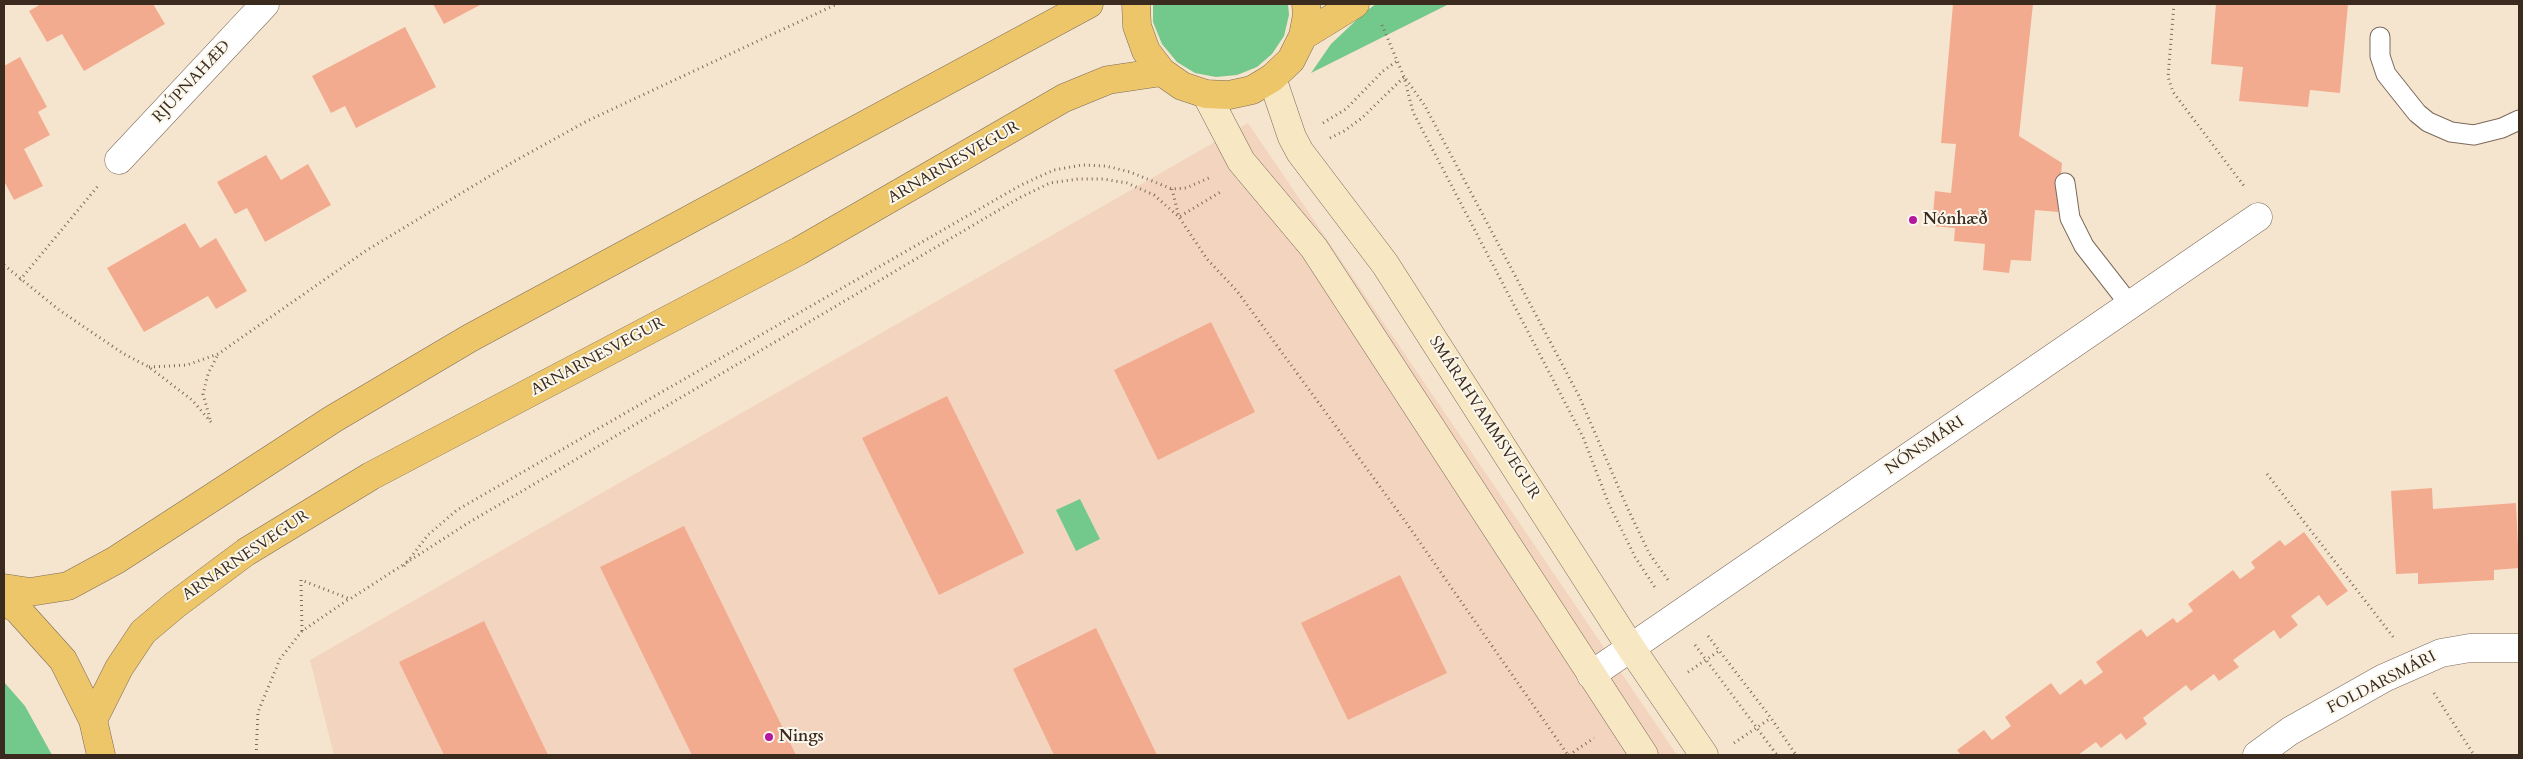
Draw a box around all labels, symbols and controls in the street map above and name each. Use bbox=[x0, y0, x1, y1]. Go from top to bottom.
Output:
street label: RJÚPNAHÆÐ bbox=[149, 37, 235, 127]
street label: ARNARNESVEGUR bbox=[885, 118, 1023, 208]
place label: Nónhæð bbox=[1923, 210, 1988, 230]
marker: Nónhæð bbox=[1907, 214, 1919, 226]
street label: ARNARNESVEGUR bbox=[528, 314, 668, 400]
street label: SMÁRAHVAMMSVEGUR bbox=[1424, 333, 1544, 503]
street label: NÓNSMÁRI bbox=[1882, 413, 1968, 479]
street label: ARNARNESVEGUR bbox=[179, 507, 313, 605]
street label: FOLDARSMÁRI bbox=[2325, 647, 2439, 719]
place label: Nings bbox=[779, 727, 824, 747]
marker: Nings bbox=[763, 731, 775, 743]

